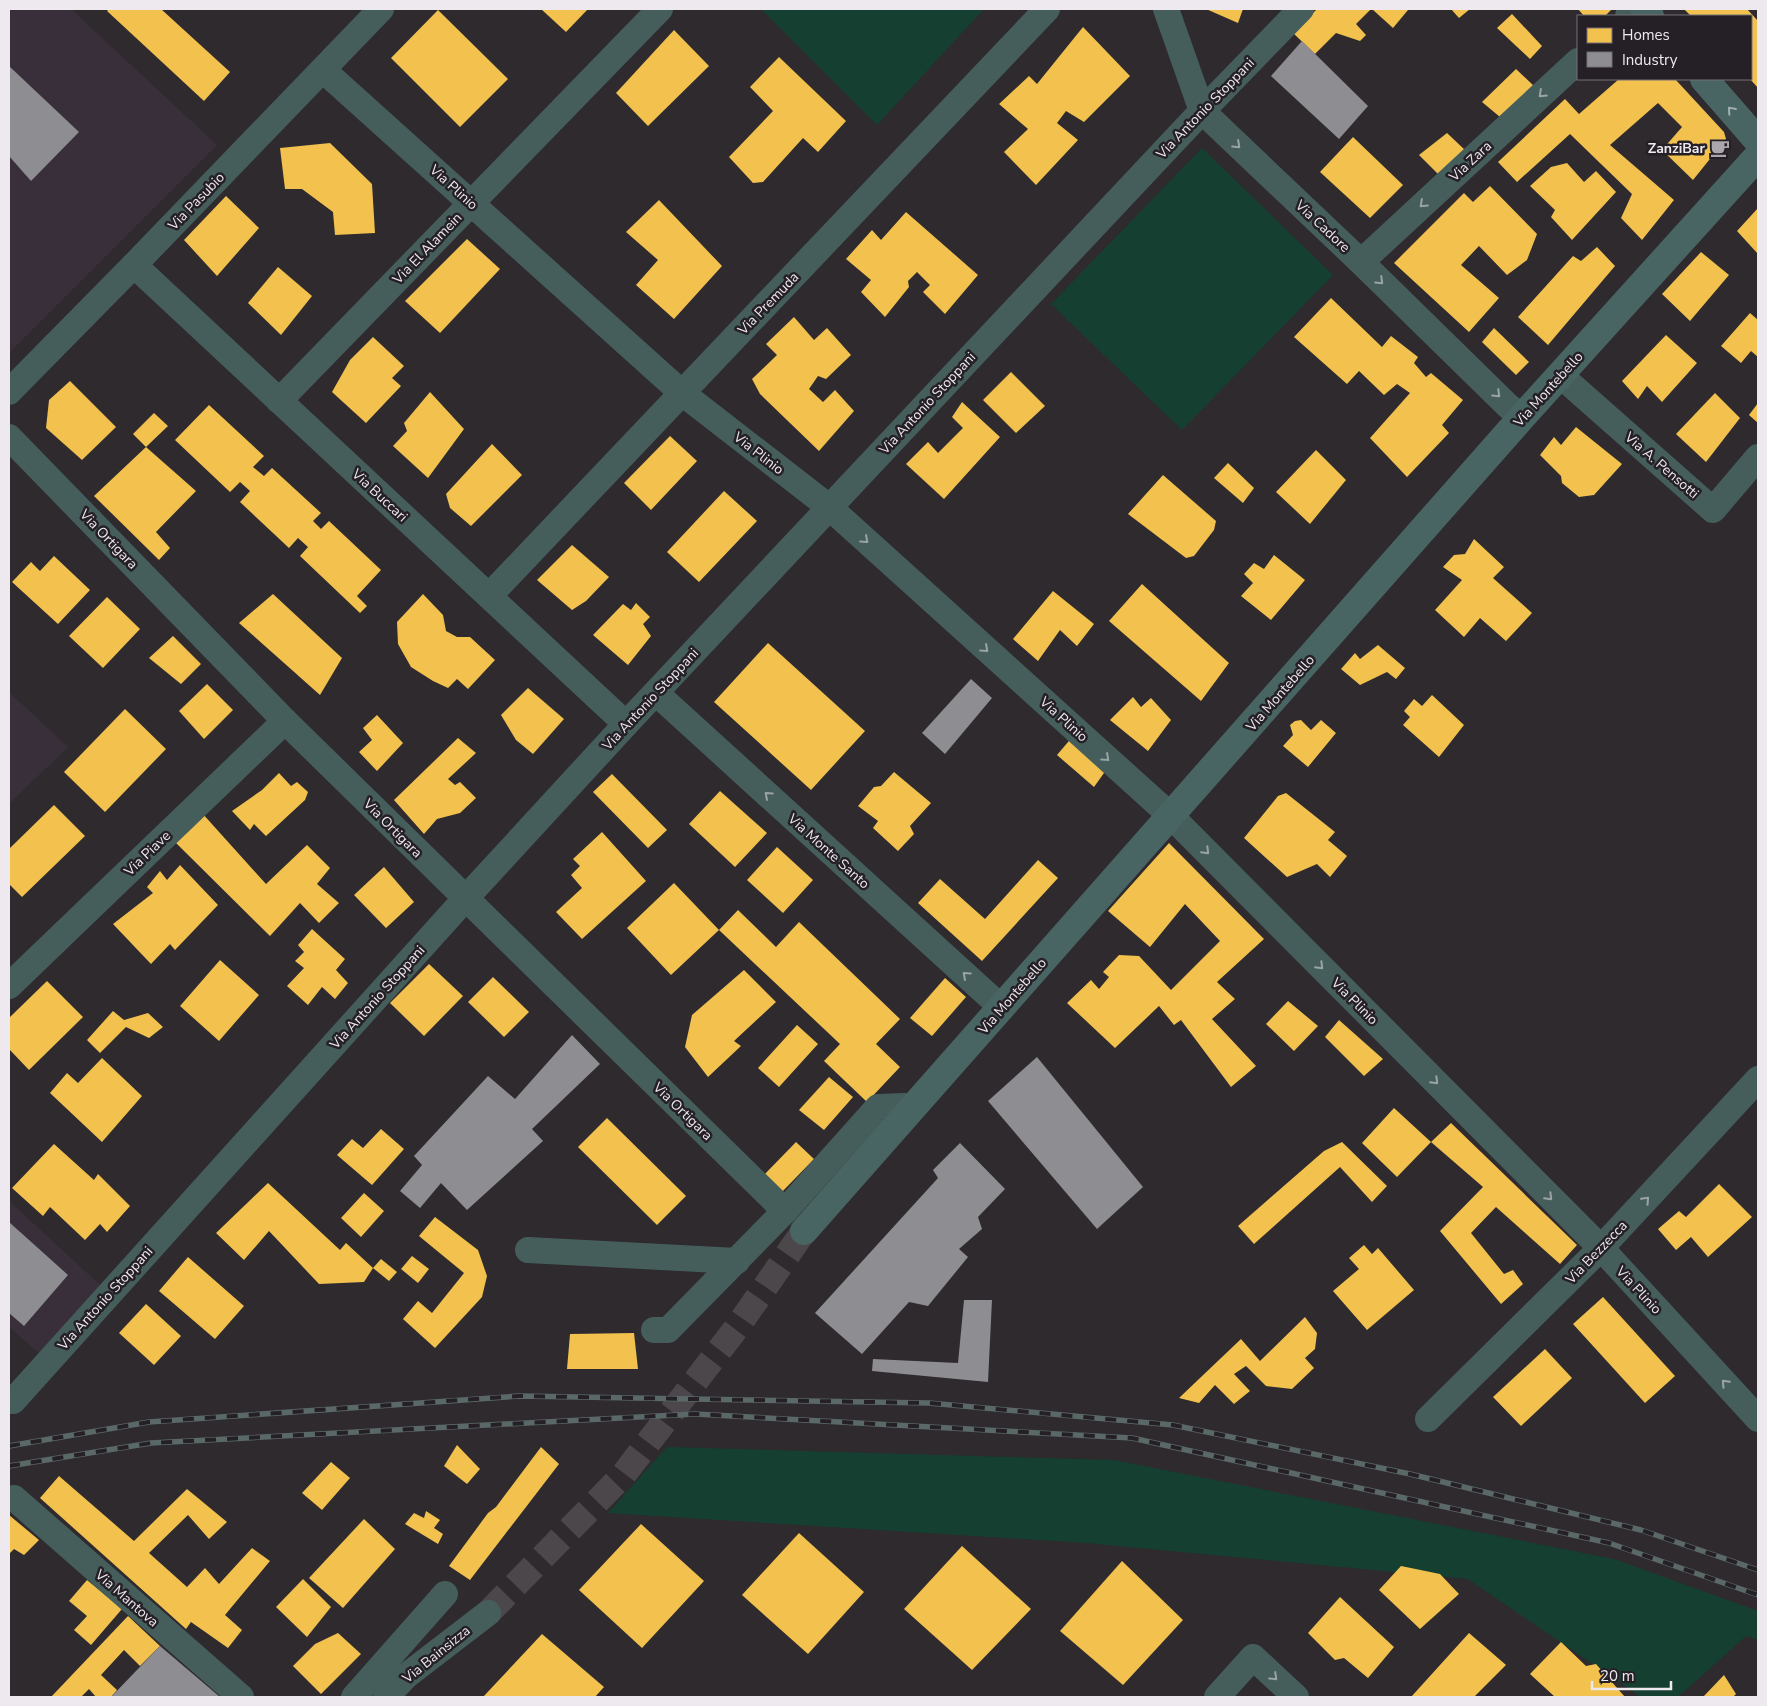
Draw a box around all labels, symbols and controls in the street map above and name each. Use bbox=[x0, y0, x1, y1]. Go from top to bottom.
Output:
legend bbox=[1577, 15, 1752, 80]
text: Homes bbox=[1622, 25, 1670, 45]
text: Industry bbox=[1622, 50, 1678, 70]
street label: Via Antonio Stoppani bbox=[1151, 54, 1259, 164]
one-way arrow bbox=[1539, 88, 1548, 97]
one-way arrow bbox=[1728, 106, 1737, 115]
street label: Via Zara bbox=[1444, 137, 1496, 187]
cafe icon: ZanziBar bbox=[1709, 137, 1731, 159]
one-way arrow bbox=[1231, 139, 1240, 148]
place label: ZanziBar bbox=[1648, 139, 1706, 158]
street label: Via Plinio bbox=[425, 160, 482, 214]
street label: Via Pasubio bbox=[163, 168, 229, 235]
street label: Via Cadore bbox=[1290, 195, 1354, 257]
one-way arrow bbox=[1420, 198, 1429, 207]
street label: Via El Alamein bbox=[388, 209, 466, 289]
street label: Via Premuda bbox=[733, 268, 803, 340]
one-way arrow bbox=[1375, 275, 1384, 284]
street label: Via Montebello bbox=[1509, 347, 1588, 432]
street label: Via Antonio Stoppani bbox=[874, 348, 980, 459]
one-way arrow bbox=[1491, 388, 1500, 397]
street label: Via Plinio bbox=[729, 427, 788, 479]
street label: Via A. Pensotti bbox=[1620, 427, 1703, 503]
street label: Via Buccari bbox=[347, 464, 412, 526]
street label: Via Ortigara bbox=[75, 505, 142, 573]
one-way arrow bbox=[859, 534, 868, 543]
one-way arrow bbox=[980, 643, 989, 652]
street label: Via Antonio Stoppani bbox=[597, 644, 703, 755]
street label: Via Montebello bbox=[1241, 651, 1319, 736]
street label: Via Plinio bbox=[1035, 692, 1092, 746]
one-way arrow bbox=[1101, 752, 1110, 761]
one-way arrow bbox=[765, 792, 774, 801]
street label: Via Ortigara bbox=[358, 794, 426, 862]
street label: Via Monte Santo bbox=[783, 809, 874, 893]
street label: Via Piave bbox=[119, 826, 175, 881]
one-way arrow bbox=[1200, 845, 1209, 854]
street label: Via Antonio Stoppani bbox=[325, 941, 429, 1054]
street label: Via Montebello bbox=[973, 954, 1051, 1039]
one-way arrow bbox=[1315, 960, 1324, 969]
one-way arrow bbox=[963, 972, 972, 981]
street label: Via Plinio bbox=[1326, 973, 1382, 1029]
one-way arrow bbox=[1429, 1076, 1438, 1085]
street label: Via Ortigara bbox=[648, 1077, 717, 1145]
one-way arrow bbox=[1544, 1191, 1553, 1200]
one-way arrow bbox=[1640, 1196, 1649, 1205]
street label: Via Bezzecca bbox=[1561, 1217, 1631, 1289]
street label: Via Antonio Stoppani bbox=[53, 1242, 157, 1355]
street label: Via Plinio bbox=[1611, 1261, 1666, 1319]
one-way arrow bbox=[1722, 1379, 1731, 1388]
street label: Via Mantova bbox=[90, 1565, 162, 1631]
street label: Via Bainsizza bbox=[398, 1621, 474, 1688]
scale bar bbox=[1592, 1658, 1671, 1690]
text: 20 m bbox=[1600, 1666, 1635, 1686]
one-way arrow bbox=[1269, 1671, 1278, 1680]

